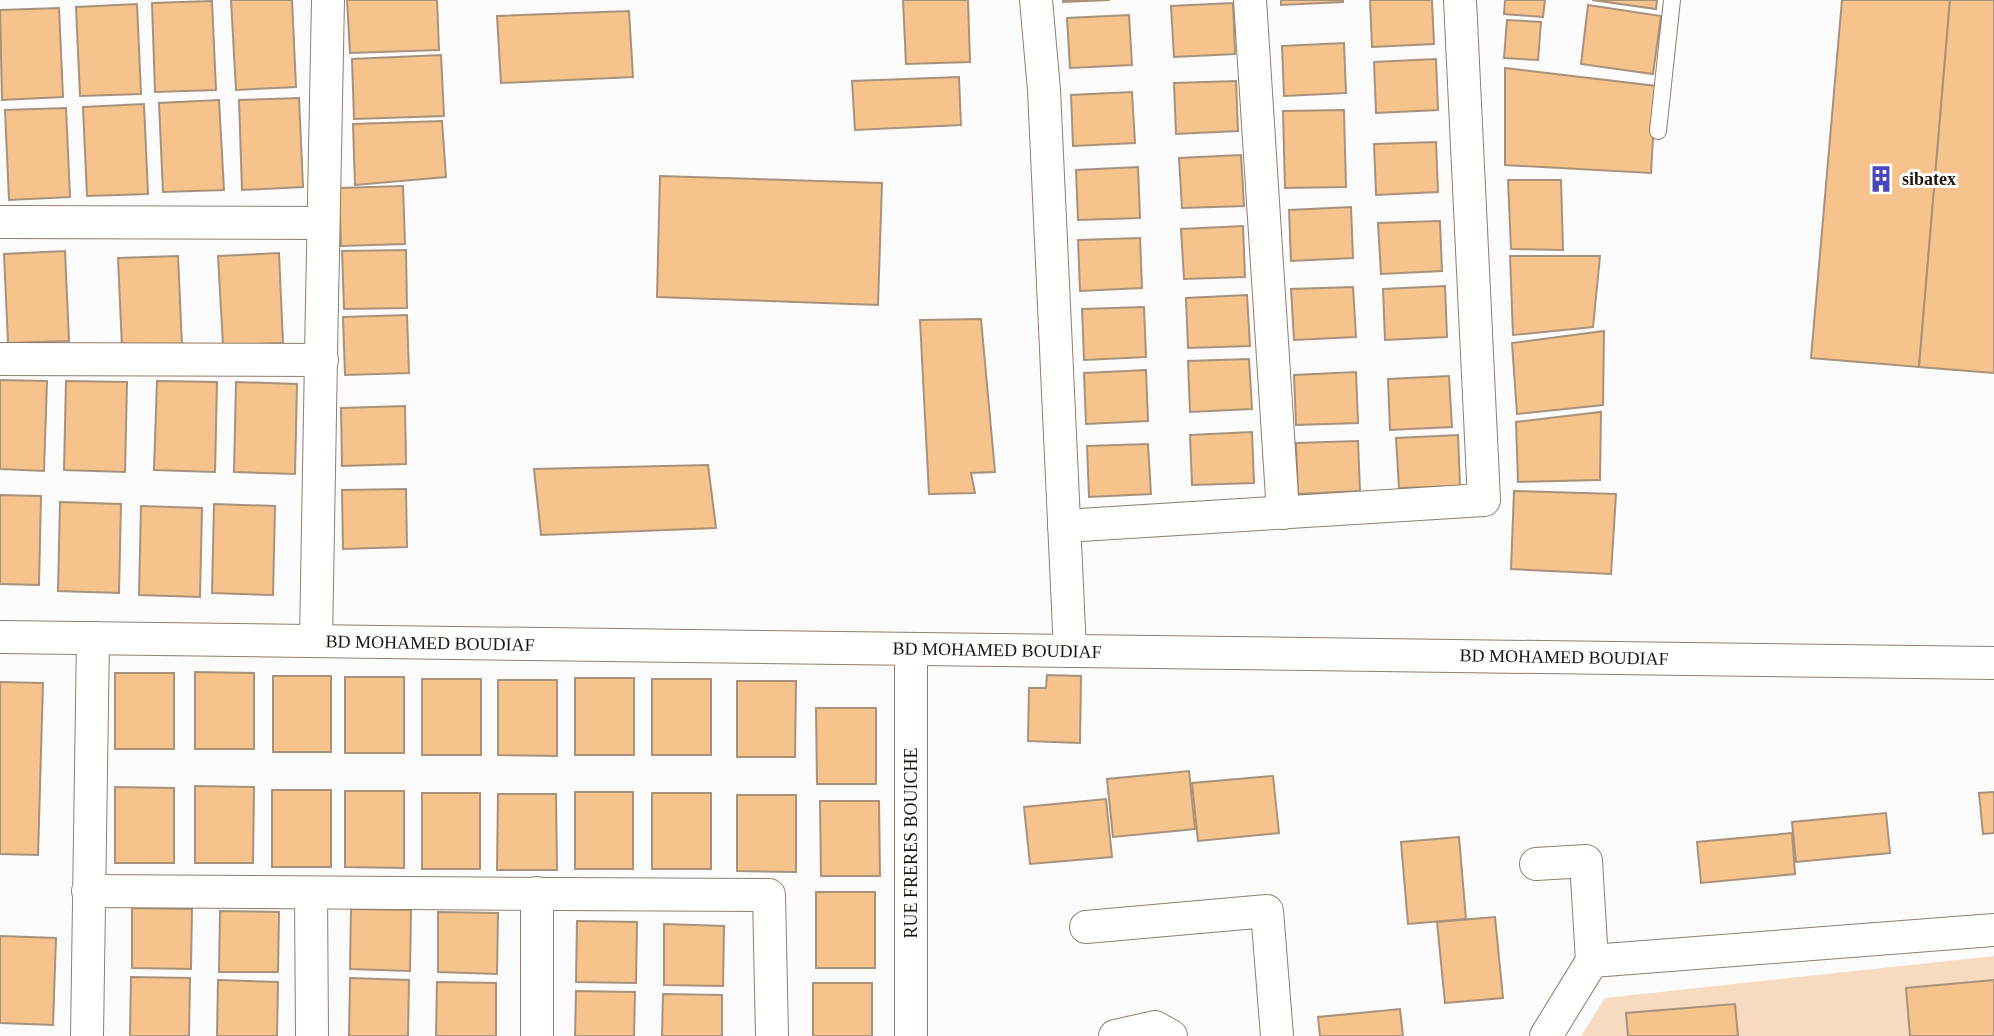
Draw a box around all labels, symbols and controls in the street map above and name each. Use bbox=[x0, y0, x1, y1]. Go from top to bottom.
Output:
building icon: sibatex bbox=[1866, 164, 1896, 194]
place label: sibatex bbox=[1902, 169, 1956, 189]
street label: BD MOHAMED BOUDIAF bbox=[325, 631, 535, 655]
street label: BD MOHAMED BOUDIAF bbox=[892, 638, 1102, 662]
street label: BD MOHAMED BOUDIAF bbox=[1459, 645, 1669, 669]
street label: RUE FRERES BOUICHE bbox=[901, 747, 921, 939]

